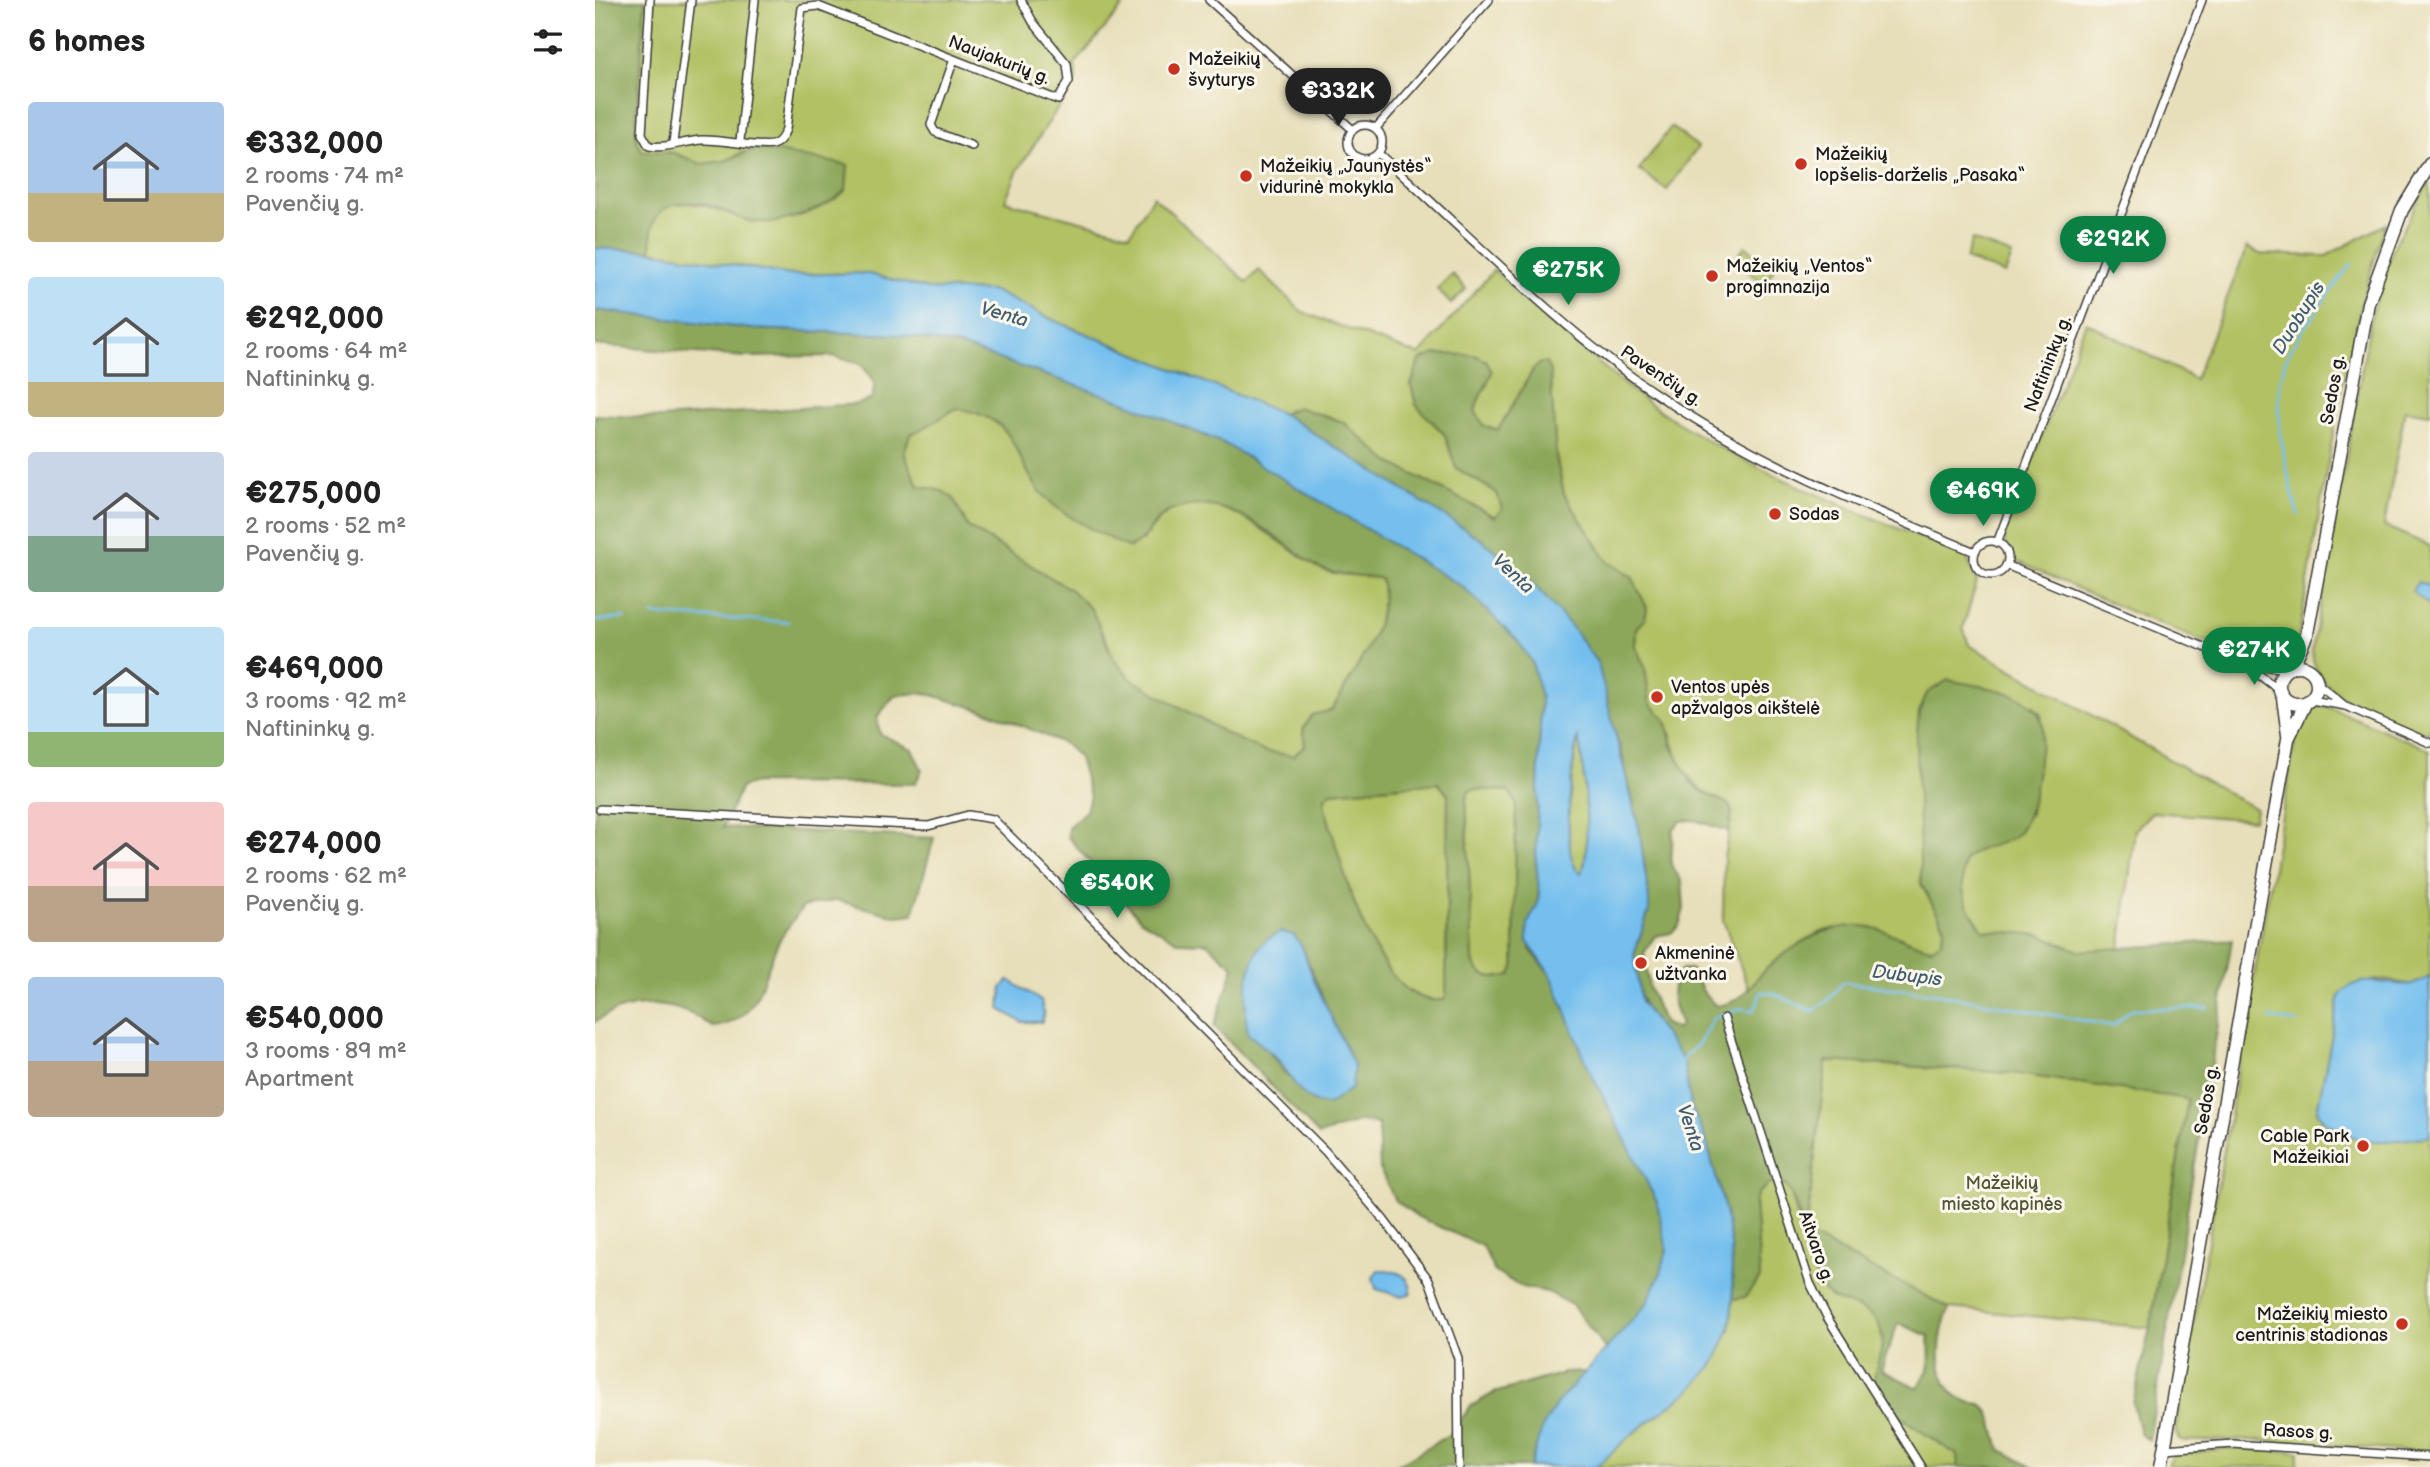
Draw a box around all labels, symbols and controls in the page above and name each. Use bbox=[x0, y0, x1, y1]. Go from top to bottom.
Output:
icon: filters bbox=[529, 23, 567, 61]
text: 6 homes bbox=[28, 24, 145, 60]
street label: Naujakurių g. bbox=[945, 31, 1053, 89]
place label: Mažeikių švyturys bbox=[1188, 49, 1261, 91]
marker: Mažeikių švyturys bbox=[1166, 61, 1182, 77]
pin: €332K bbox=[1289, 68, 1387, 128]
text: €332K bbox=[1301, 77, 1375, 105]
text: €332,000 bbox=[245, 126, 383, 162]
icon: home bbox=[84, 130, 168, 214]
place label: Mažeikių lopšelis-darželis „Pasaka“ bbox=[1815, 144, 2025, 186]
place label: Mažeikių „Jaunystės“ vidurinė mokykla bbox=[1259, 156, 1432, 198]
marker: Mažeikių lopšelis-darželis „Pasaka“ bbox=[1793, 156, 1809, 172]
text: 2 rooms · 74 m² bbox=[245, 162, 404, 190]
marker: Mažeikių „Jaunystės“ vidurinė mokykla bbox=[1238, 168, 1254, 184]
text: Pavenčių g. bbox=[245, 190, 364, 218]
pin: €292K bbox=[2064, 216, 2162, 276]
text: €292K bbox=[2076, 225, 2150, 253]
pin: €275K bbox=[1519, 247, 1617, 307]
text: €275K bbox=[1532, 256, 1604, 284]
place label: Mažeikių „Ventos“ progimnazija bbox=[1726, 256, 1872, 298]
marker: Mažeikių „Ventos“ progimnazija bbox=[1704, 268, 1720, 284]
water label: Duobupis bbox=[2268, 277, 2331, 359]
water label: Venta bbox=[978, 297, 1030, 333]
text: €292,000 bbox=[245, 301, 384, 337]
icon: home bbox=[84, 305, 168, 389]
street label: Naftininkų g. bbox=[2020, 313, 2076, 415]
text: 2 rooms · 64 m² bbox=[245, 337, 407, 365]
street label: Pavenčių g. bbox=[1617, 341, 1705, 411]
street label: Sedos g. bbox=[2317, 354, 2349, 426]
text: Naftininkų g. bbox=[245, 365, 375, 393]
pin: €469K bbox=[1934, 468, 2032, 528]
text: €275,000 bbox=[245, 476, 381, 512]
text: €469K bbox=[1946, 477, 2020, 505]
icon: home bbox=[84, 480, 168, 564]
place label: Sodas bbox=[1789, 504, 1840, 525]
marker: Sodas bbox=[1767, 506, 1783, 522]
text: 2 rooms · 52 m² bbox=[245, 512, 406, 540]
text: Pavenčių g. bbox=[245, 540, 364, 568]
water label: Venta bbox=[1487, 549, 1539, 599]
pin: €274K bbox=[2205, 628, 2303, 687]
text: €274K bbox=[2218, 636, 2290, 664]
text: €469,000 bbox=[245, 651, 384, 687]
icon: home bbox=[84, 655, 168, 739]
place label: Ventos upės apžvalgos aikštelė bbox=[1671, 677, 1820, 719]
text: 3 rooms · 92 m² bbox=[245, 687, 407, 715]
marker: Ventos upės apžvalgos aikštelė bbox=[1649, 689, 1665, 705]
text: Naftininkų g. bbox=[245, 715, 375, 743]
text: €274,000 bbox=[245, 826, 382, 862]
icon: home bbox=[84, 830, 168, 914]
pin: €540K bbox=[1068, 860, 1166, 920]
text: 2 rooms · 62 m² bbox=[245, 862, 407, 890]
text: €540K bbox=[1080, 869, 1154, 897]
text: Pavenčių g. bbox=[245, 890, 364, 918]
place label: Akmeninė užtvanka bbox=[1655, 943, 1735, 985]
marker: Akmeninė užtvanka bbox=[1633, 955, 1649, 971]
water label: Dubupis bbox=[1871, 960, 1944, 992]
text: €540,000 bbox=[245, 1001, 384, 1037]
icon: home bbox=[84, 1005, 168, 1089]
text: 3 rooms · 89 m² bbox=[245, 1037, 407, 1065]
street label: Sedos g. bbox=[2191, 1064, 2223, 1136]
text: Apartment bbox=[245, 1065, 354, 1093]
water label: Venta bbox=[1672, 1101, 1708, 1155]
place label: Cable Park Mažeikiai bbox=[2260, 1126, 2349, 1168]
marker: Cable Park Mažeikiai bbox=[2355, 1138, 2371, 1154]
park label: Mažeikių miesto kapinės bbox=[1942, 1173, 2063, 1215]
street label: Aitvaro g. bbox=[1794, 1208, 1838, 1286]
place label: Mažeikių miesto centrinis stadionas bbox=[2235, 1304, 2388, 1346]
marker: Mažeikių miesto centrinis stadionas bbox=[2394, 1316, 2410, 1332]
street label: Rasos g. bbox=[2263, 1420, 2333, 1444]

